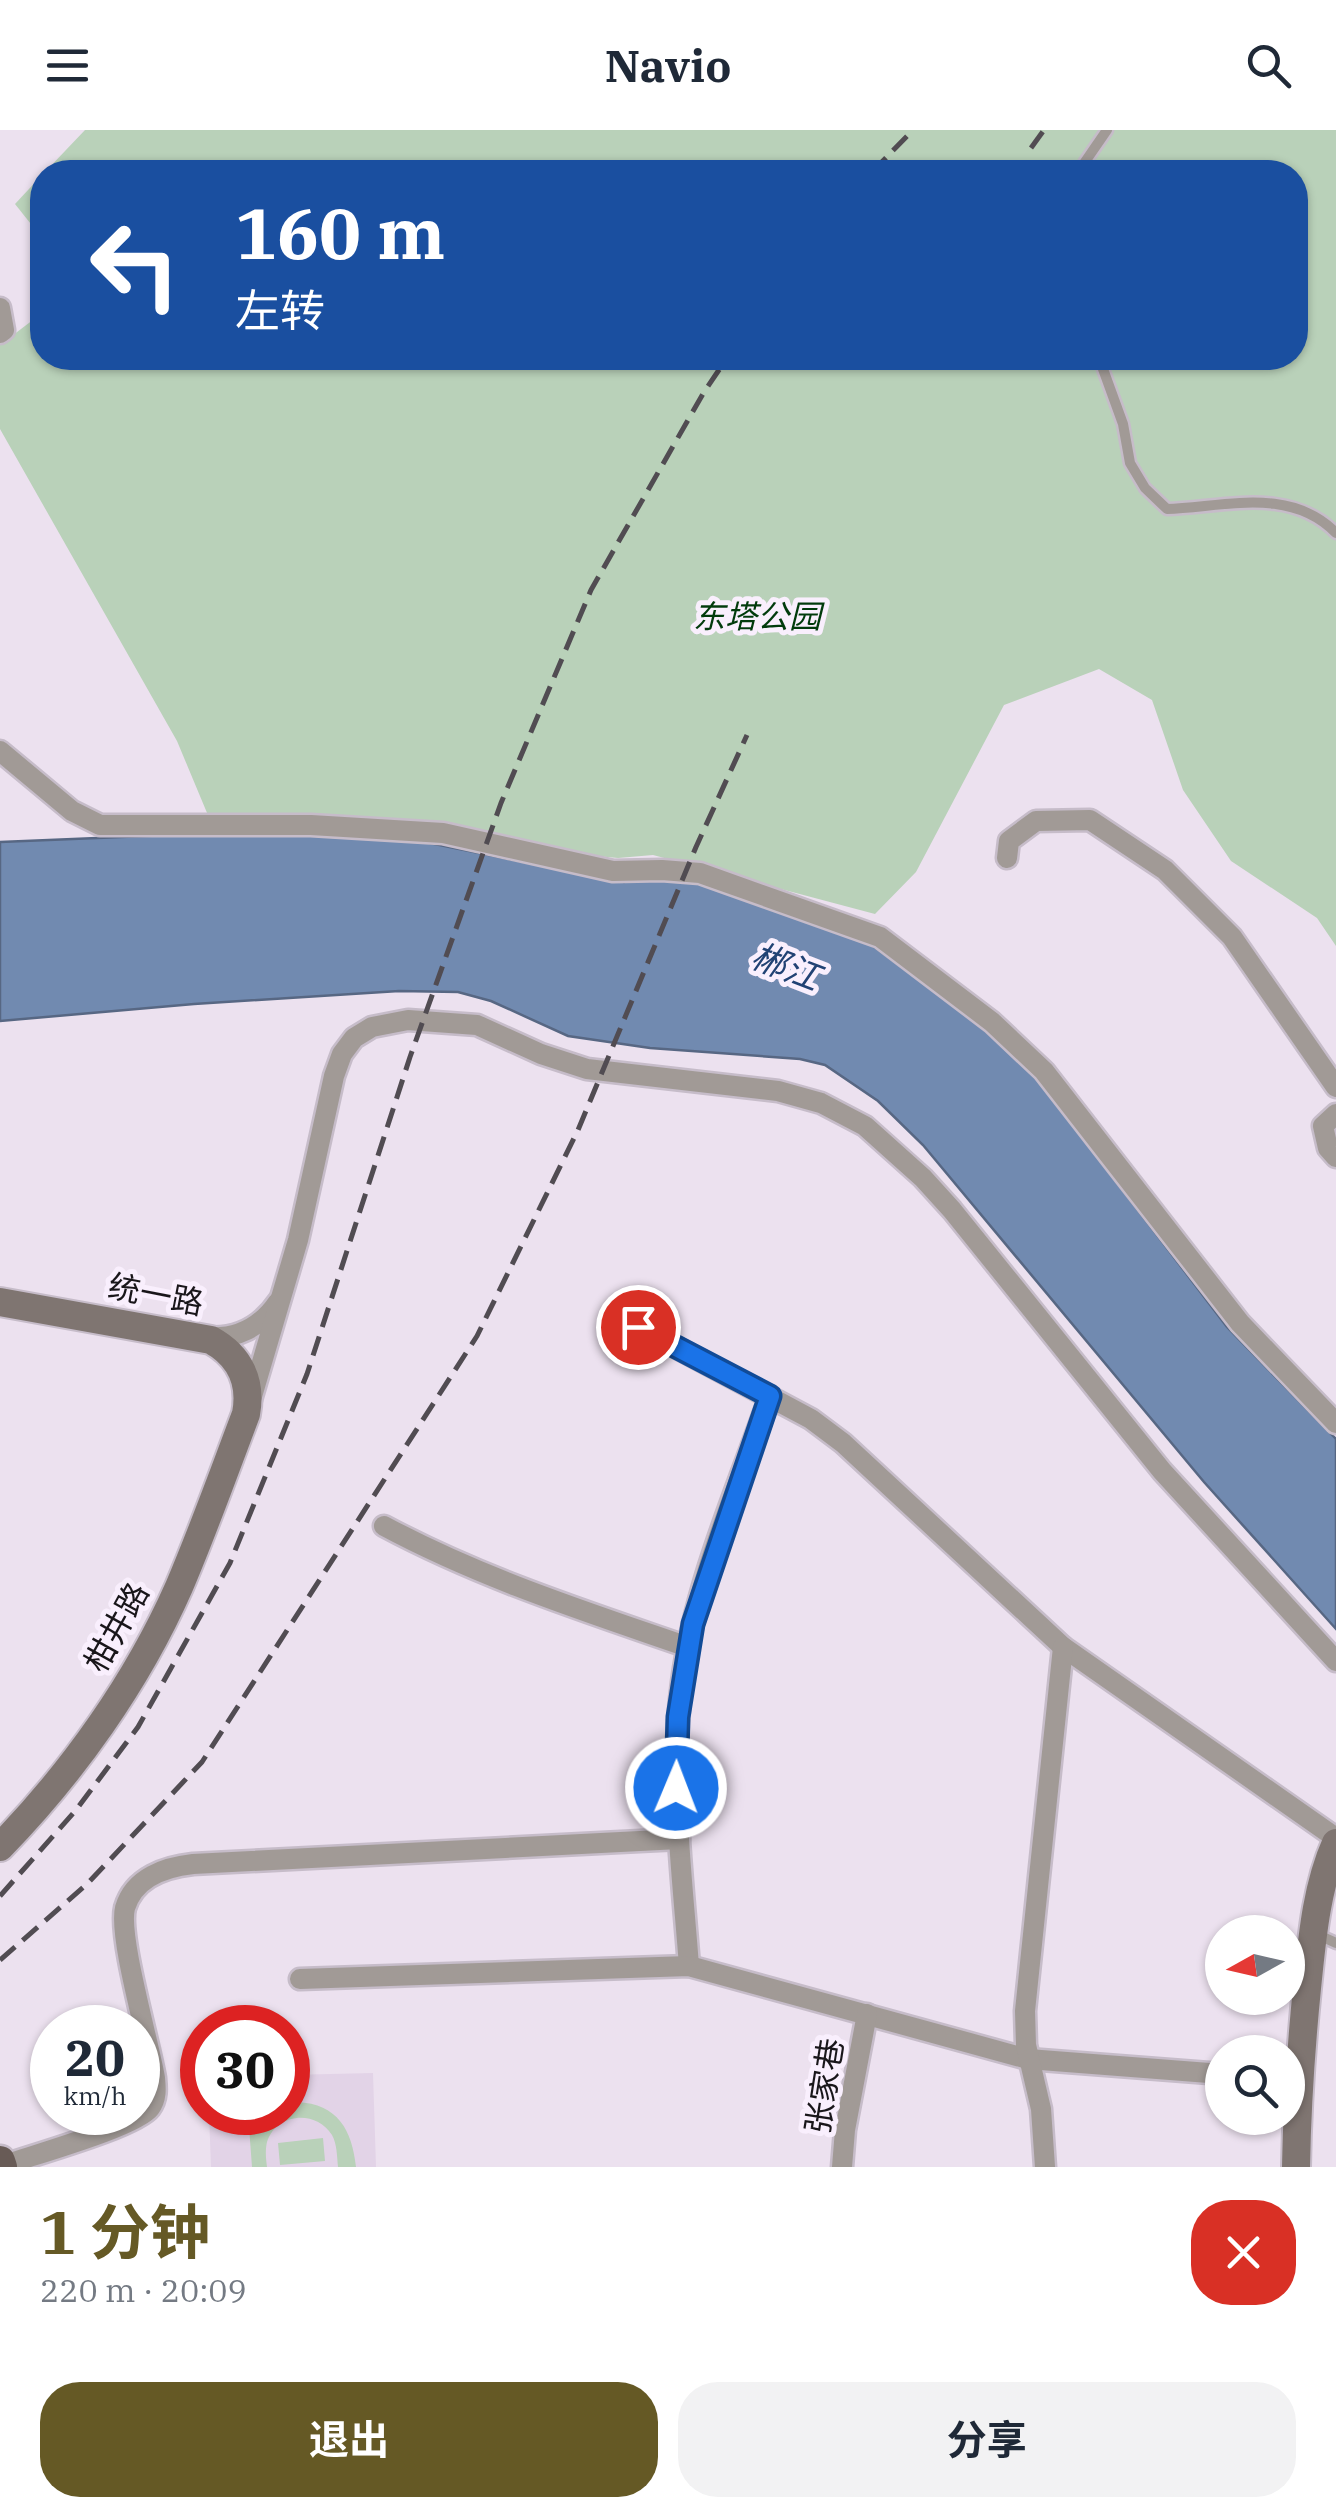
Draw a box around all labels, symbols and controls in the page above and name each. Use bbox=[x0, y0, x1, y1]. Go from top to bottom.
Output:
text: Navio bbox=[605, 36, 731, 94]
icon: menu bbox=[40, 38, 95, 93]
icon: search bbox=[1241, 38, 1296, 93]
text: 160 m bbox=[235, 187, 445, 278]
icon: left bbox=[70, 200, 200, 330]
text: 左转 bbox=[235, 281, 325, 339]
park label: 东塔公园 bbox=[693, 595, 825, 637]
water label: 郴江 bbox=[745, 932, 831, 1001]
street label: 统一路 bbox=[105, 1264, 207, 1324]
pin bbox=[596, 1285, 681, 1370]
icon: arrive bbox=[611, 1300, 666, 1355]
street label: 柑井路 bbox=[74, 1575, 158, 1679]
position arrow bbox=[624, 1736, 728, 1840]
north arrow bbox=[1205, 1915, 1305, 2015]
map controls bbox=[1205, 1915, 1305, 2135]
speed limit sign: 30 bbox=[180, 2005, 310, 2135]
text: 20 bbox=[65, 2025, 125, 2090]
street label: 张家巷 bbox=[796, 2035, 852, 2137]
button: search bbox=[1205, 2035, 1305, 2135]
text: km/h bbox=[63, 2079, 127, 2112]
text: 1 分钟 bbox=[40, 2192, 210, 2271]
button: close bbox=[1191, 2200, 1296, 2305]
text: 220 m · 20:09 bbox=[40, 2269, 247, 2311]
button: 退出 bbox=[40, 2382, 658, 2497]
button: 分享 bbox=[678, 2382, 1296, 2497]

